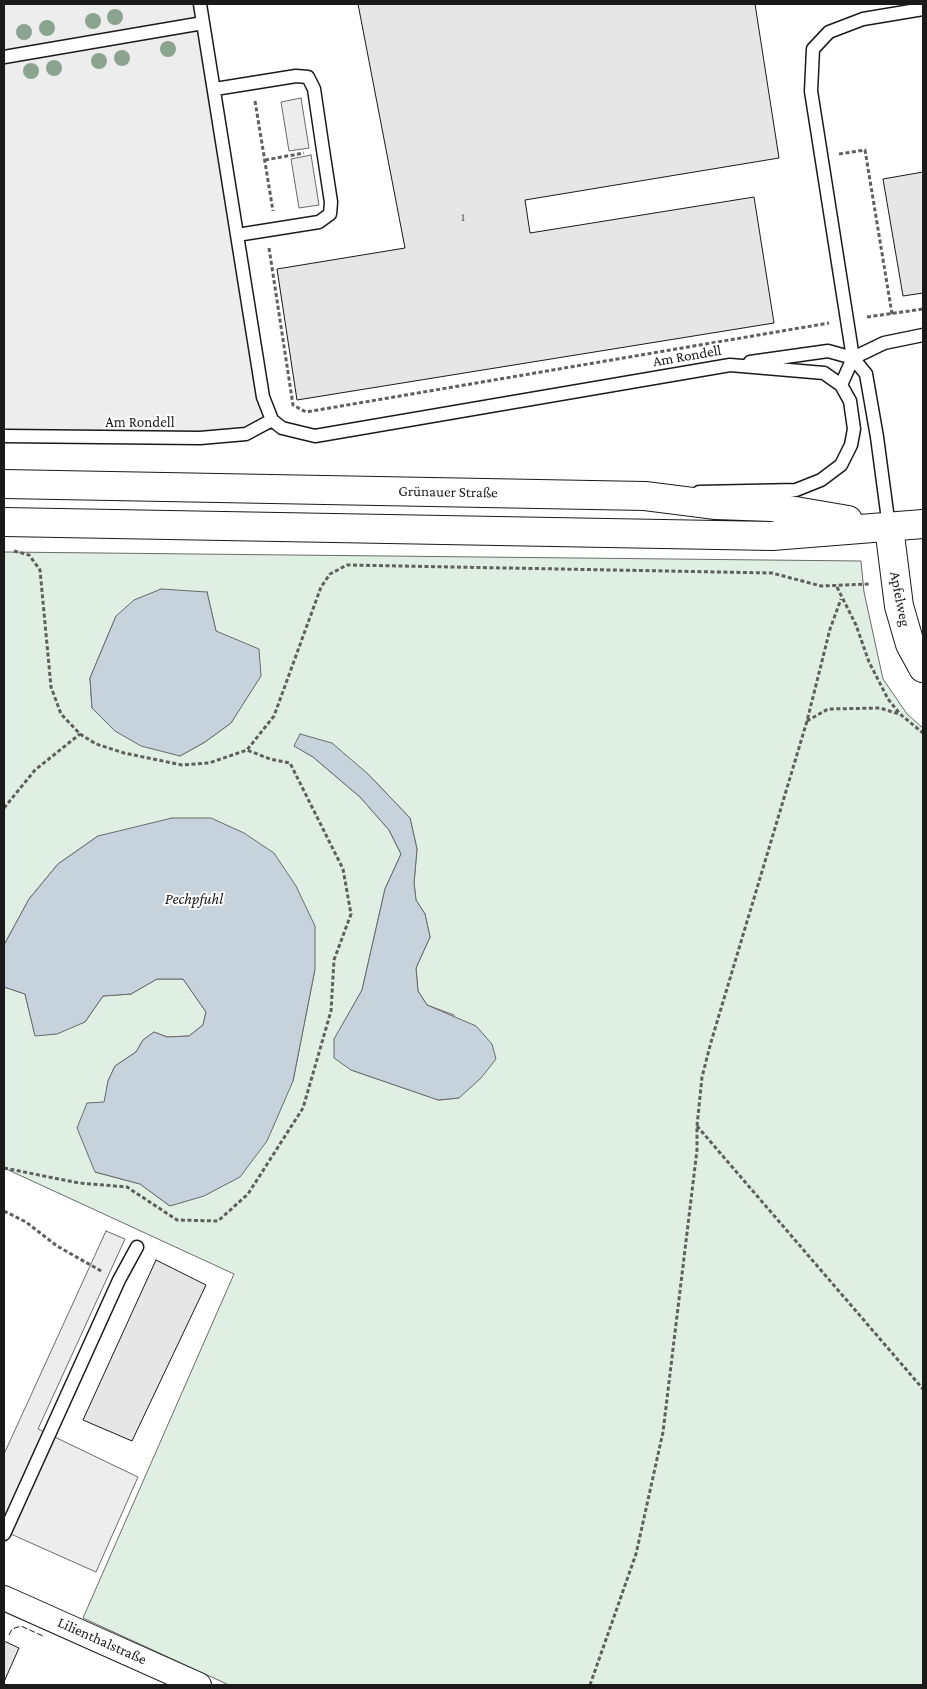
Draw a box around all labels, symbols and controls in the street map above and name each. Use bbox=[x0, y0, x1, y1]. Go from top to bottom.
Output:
house number: 1 bbox=[461, 210, 465, 224]
street label: Am Rondell bbox=[651, 341, 723, 371]
street label: Am Rondell bbox=[105, 413, 175, 431]
street label: Grünauer Straße bbox=[398, 482, 498, 502]
street label: Apfelweg bbox=[886, 570, 914, 628]
water label: Pechpfuhl bbox=[165, 889, 223, 909]
street label: Lilienthalstraße bbox=[55, 1613, 149, 1669]

